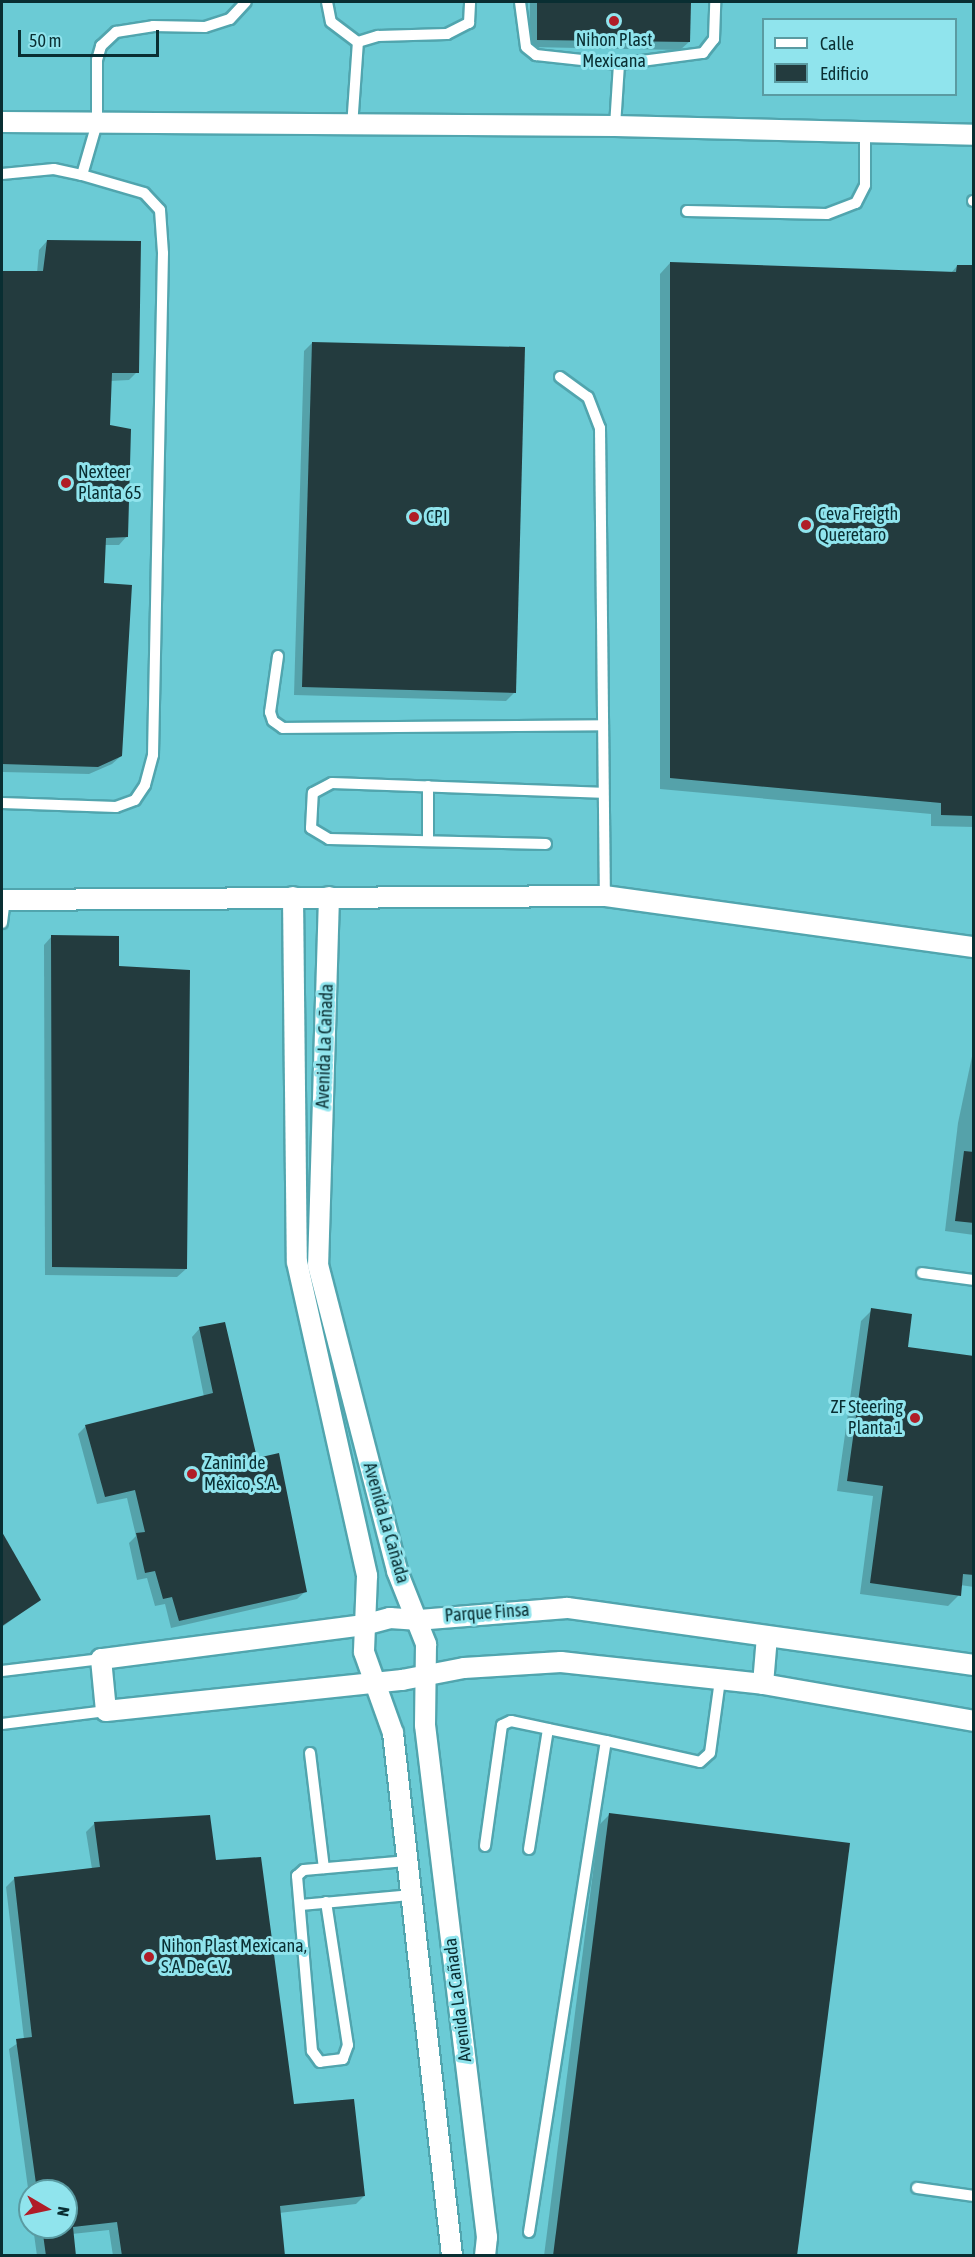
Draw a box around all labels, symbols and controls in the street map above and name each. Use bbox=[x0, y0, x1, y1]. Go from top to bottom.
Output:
marker: Nihon Plast Mexicana bbox=[607, 14, 621, 28]
scale bar bbox=[21, 18, 162, 56]
legend bbox=[762, 18, 957, 96]
text: 50 m bbox=[29, 30, 61, 51]
place label: Nihon Plast Mexicana bbox=[576, 30, 652, 72]
text: Calle bbox=[820, 33, 854, 54]
text: Edificio bbox=[820, 63, 869, 84]
place label: Nexteer Planta 65 bbox=[78, 462, 142, 504]
marker: Nexteer Planta 65 bbox=[59, 476, 73, 490]
place label: Ceva Freigth Queretaro bbox=[818, 504, 898, 546]
place label: CPI bbox=[426, 506, 448, 528]
marker: CPI bbox=[407, 510, 421, 524]
marker: Ceva Freigth Queretaro bbox=[799, 518, 813, 532]
street label: Avenida La Cañada bbox=[312, 983, 338, 1109]
place label: ZF Steering Planta 1 bbox=[830, 1397, 903, 1440]
marker: ZF Steering Planta 1 bbox=[908, 1411, 922, 1425]
place label: Zanini de México, S.A. bbox=[204, 1453, 279, 1496]
street label: Avenida La Cañada bbox=[358, 1460, 414, 1586]
marker: Zanini de México, S.A. bbox=[185, 1467, 199, 1481]
street label: Parque Finsa bbox=[444, 1599, 530, 1627]
place label: Nihon Plast Mexicana, S.A. De C.V. bbox=[161, 1936, 307, 1978]
street label: Avenida La Cañada bbox=[440, 1937, 476, 2063]
marker: Nihon Plast Mexicana, S.A. De C.V. bbox=[142, 1950, 156, 1964]
north arrow bbox=[18, 2179, 78, 2239]
text: N bbox=[54, 2205, 73, 2218]

